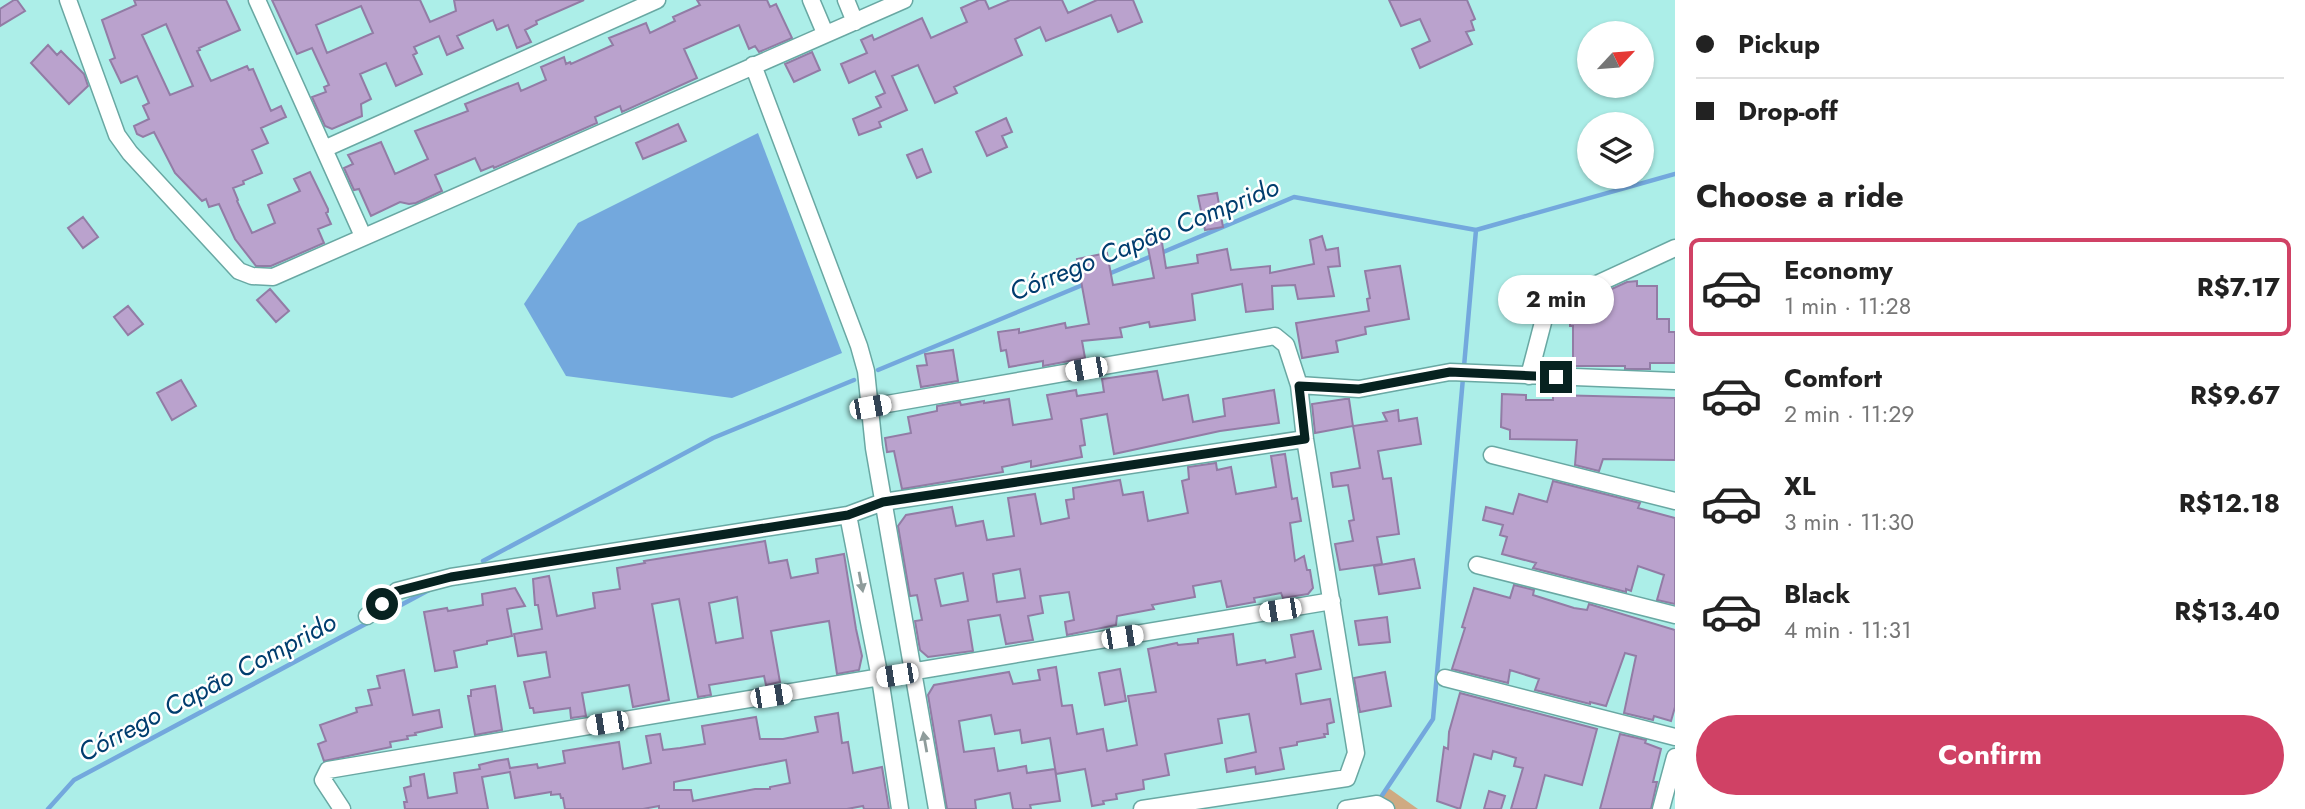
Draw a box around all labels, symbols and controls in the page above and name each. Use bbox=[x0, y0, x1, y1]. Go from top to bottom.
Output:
north arrow bbox=[1577, 21, 1654, 98]
map controls bbox=[1577, 21, 1654, 189]
text: Pickup bbox=[1738, 25, 1820, 63]
text: Drop-off bbox=[1738, 92, 1838, 130]
button: layers bbox=[1577, 112, 1654, 189]
water label: Córrego Capão Comprido bbox=[1004, 167, 1285, 310]
text: Choose a ride bbox=[1696, 173, 1904, 219]
text: Economy bbox=[1784, 251, 1893, 289]
icon: car bbox=[1700, 256, 1763, 319]
text: R$7.17 bbox=[2197, 268, 2280, 306]
callout: 2 min bbox=[1498, 276, 1614, 324]
text: 2 min bbox=[1526, 282, 1586, 316]
text: 1 min · 11:28 bbox=[1784, 289, 1911, 323]
car bbox=[1064, 355, 1109, 383]
text: Comfort bbox=[1784, 359, 1882, 397]
route end bbox=[1540, 361, 1572, 393]
icon: car bbox=[1700, 364, 1763, 427]
text: R$9.67 bbox=[2190, 376, 2280, 414]
car bbox=[848, 393, 893, 421]
text: 2 min · 11:29 bbox=[1784, 397, 1915, 431]
text: XL bbox=[1784, 467, 1816, 505]
icon: car bbox=[1700, 472, 1763, 535]
text: R$12.18 bbox=[2179, 484, 2280, 522]
text: 3 min · 11:30 bbox=[1784, 505, 1914, 539]
one-way arrow bbox=[856, 571, 867, 593]
text: Black bbox=[1784, 575, 1850, 613]
icon: car bbox=[1700, 580, 1763, 643]
route start bbox=[366, 588, 398, 620]
text: R$13.40 bbox=[2174, 592, 2280, 630]
car bbox=[1258, 596, 1303, 624]
water label: Córrego Capão Comprido bbox=[71, 603, 343, 771]
text: 4 min · 11:31 bbox=[1784, 613, 1912, 647]
car bbox=[1100, 623, 1145, 651]
car bbox=[875, 661, 920, 689]
car bbox=[749, 682, 794, 710]
car bbox=[585, 709, 630, 737]
button: Confirm bbox=[1696, 715, 2284, 795]
one-way arrow bbox=[919, 731, 930, 753]

